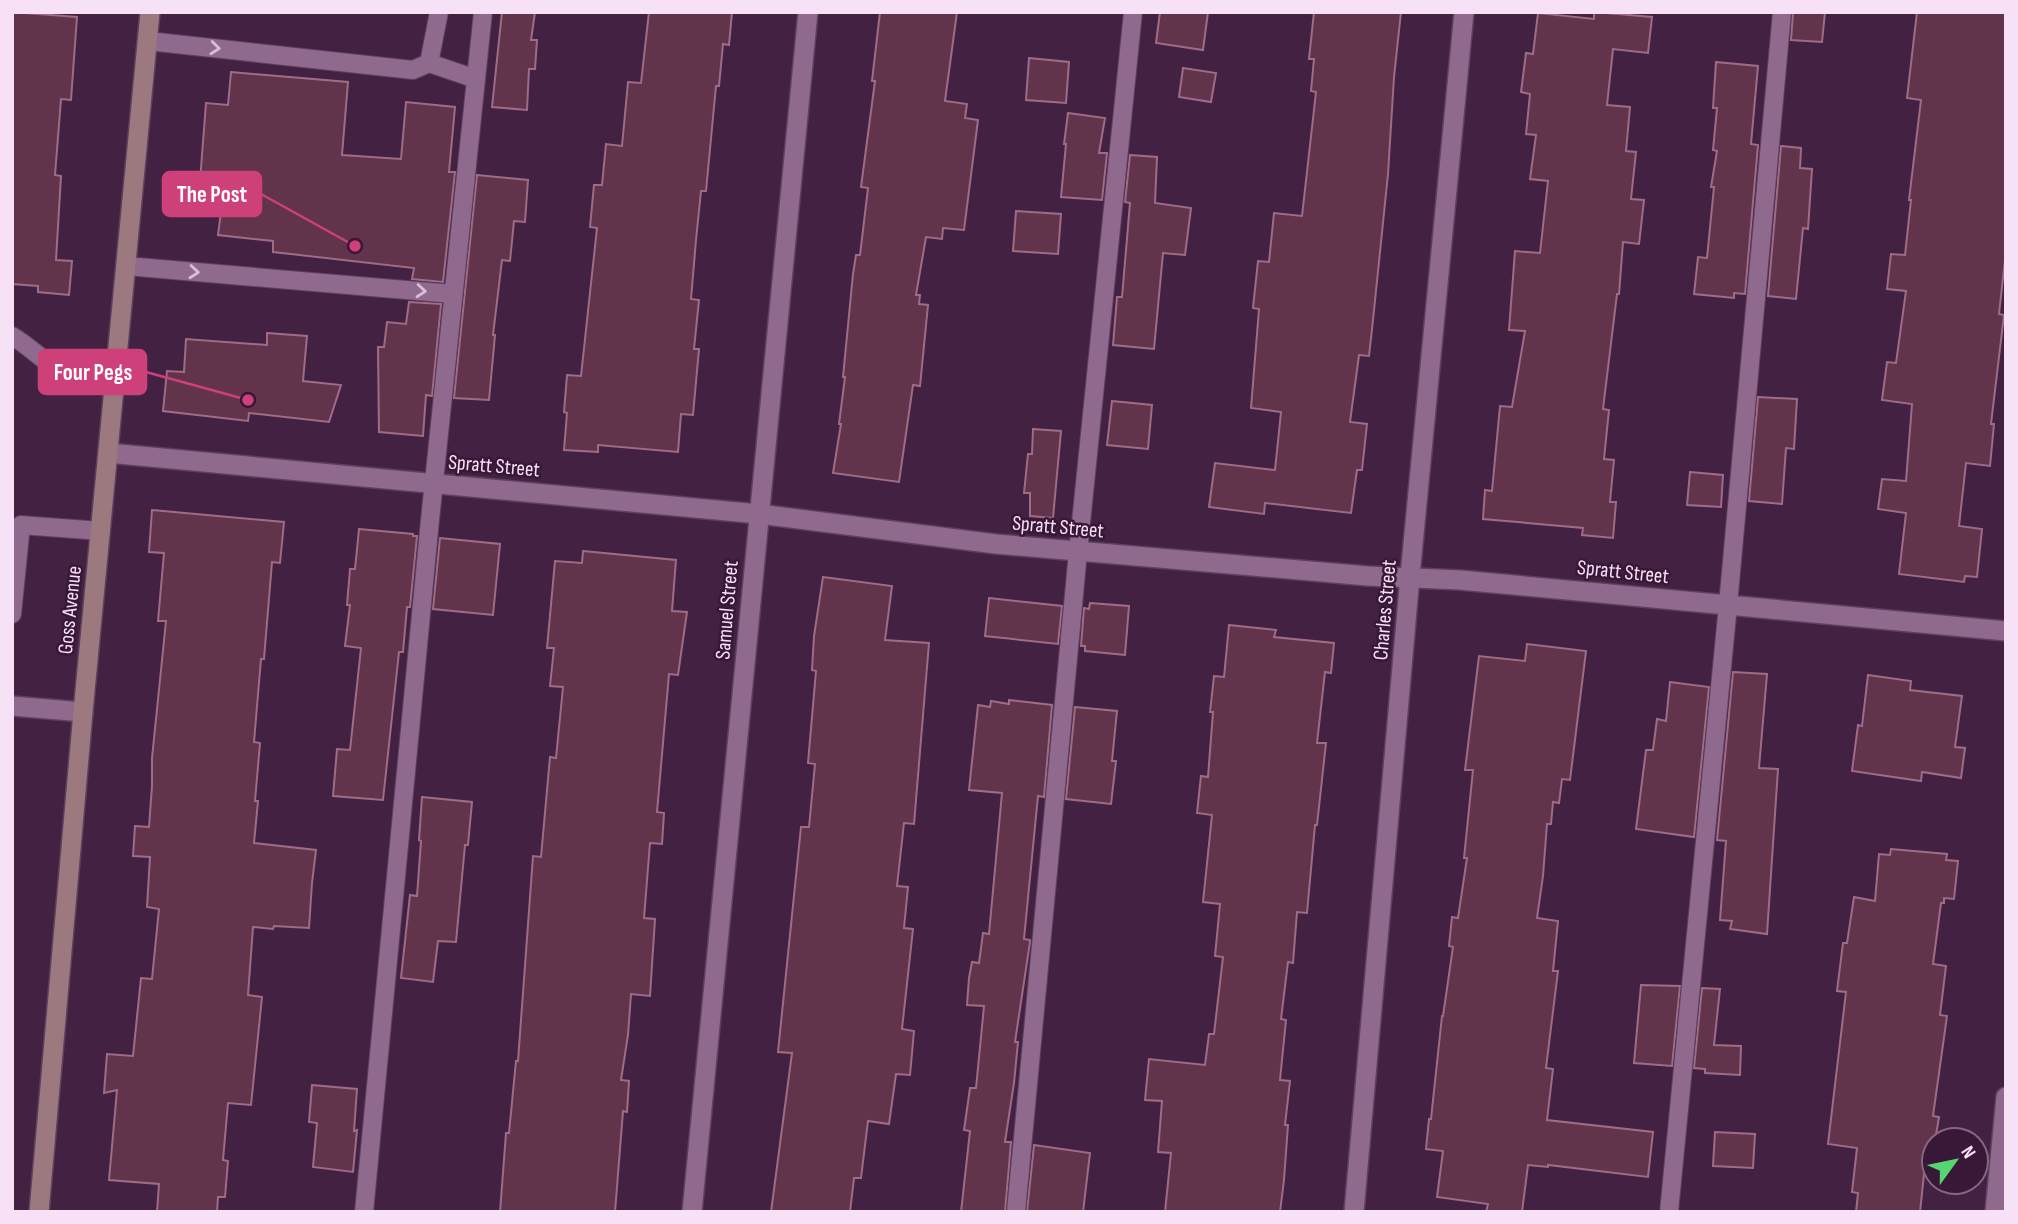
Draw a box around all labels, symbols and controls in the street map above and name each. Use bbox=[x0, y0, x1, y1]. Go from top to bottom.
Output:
one-way arrow bbox=[210, 41, 221, 56]
callout: The Post bbox=[163, 172, 261, 216]
text: The Post bbox=[177, 181, 248, 209]
one-way arrow bbox=[189, 264, 200, 279]
one-way arrow bbox=[416, 283, 427, 298]
callout: Four Pegs bbox=[39, 350, 146, 394]
text: Four Pegs bbox=[54, 359, 132, 387]
street label: Spratt Street bbox=[447, 450, 541, 482]
street label: Spratt Street bbox=[1011, 511, 1105, 543]
street label: Spratt Street bbox=[1576, 555, 1670, 589]
street label: Samuel Street bbox=[710, 559, 744, 661]
street label: Charles Street bbox=[1368, 559, 1402, 661]
street label: Goss Avenue bbox=[53, 565, 87, 655]
north arrow bbox=[1920, 1126, 1990, 1196]
text: N bbox=[1956, 1142, 1980, 1163]

